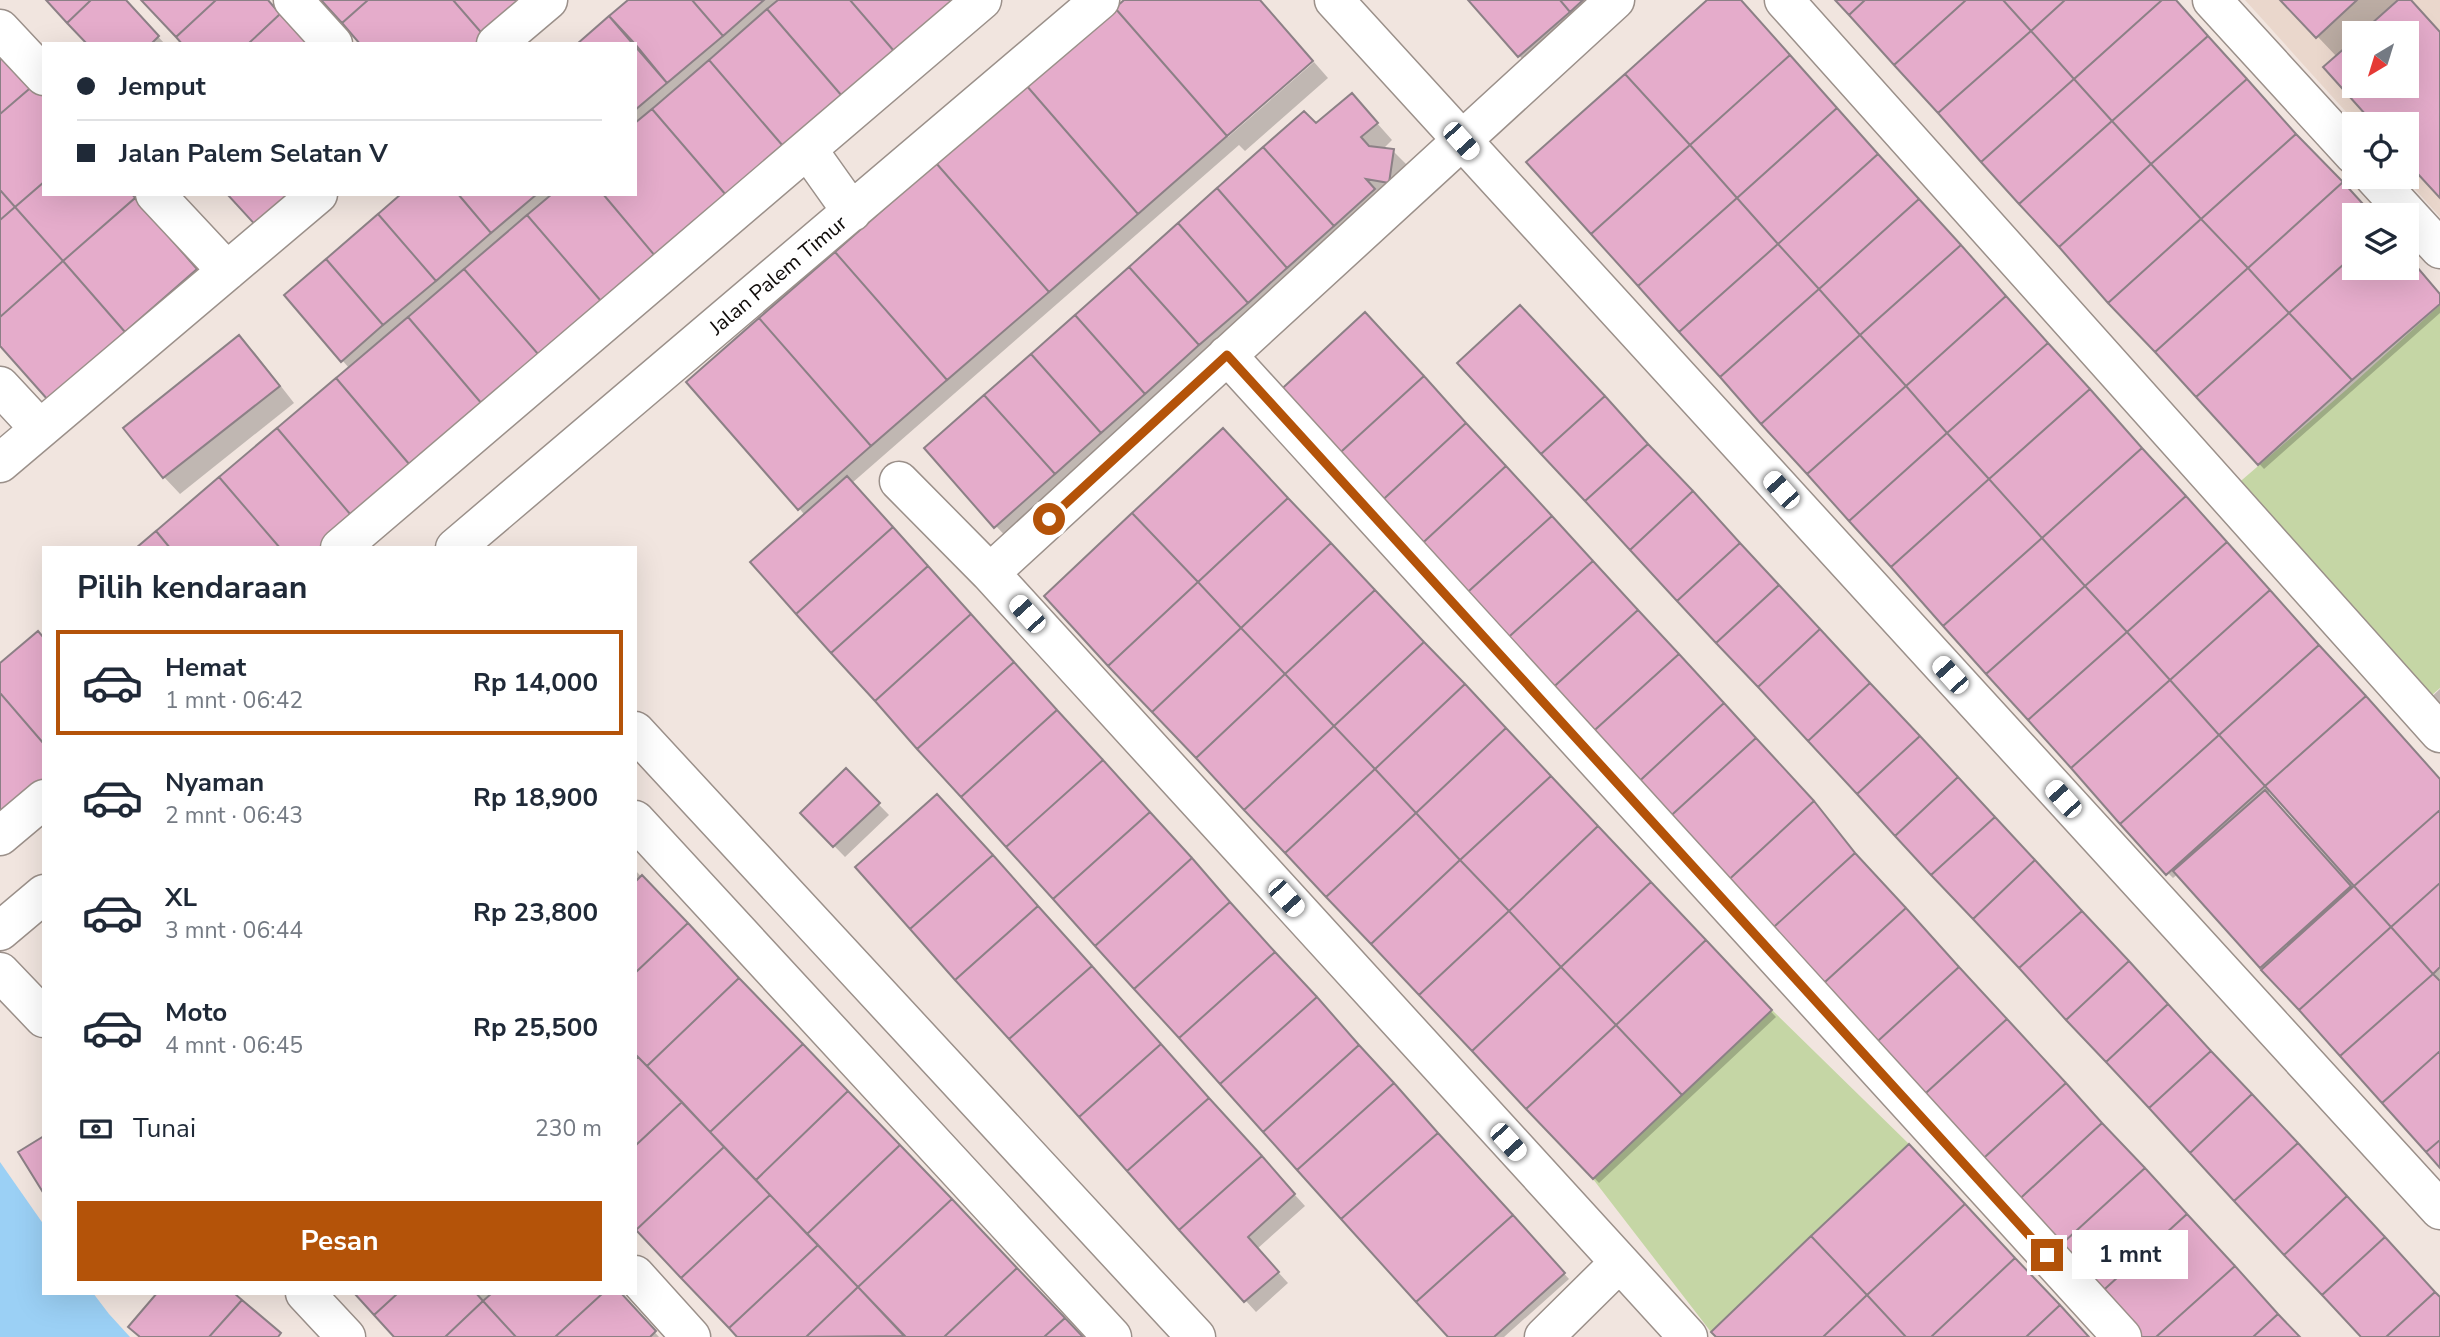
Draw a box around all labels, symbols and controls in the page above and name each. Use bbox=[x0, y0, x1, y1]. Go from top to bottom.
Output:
north arrow bbox=[2342, 21, 2418, 98]
map controls bbox=[2342, 21, 2419, 280]
text: Jemput bbox=[119, 69, 206, 104]
button: locate bbox=[2342, 112, 2419, 189]
car bbox=[1440, 118, 1483, 164]
text: Jalan Palem Selatan V bbox=[119, 136, 388, 171]
button: layers bbox=[2342, 203, 2419, 280]
street label: Jalan Palem Timur bbox=[702, 209, 853, 342]
car bbox=[1760, 467, 1803, 513]
route start bbox=[1033, 503, 1065, 535]
text: Pilih kendaraan bbox=[77, 566, 307, 609]
car bbox=[1006, 591, 1049, 637]
text: Hemat bbox=[165, 650, 246, 685]
icon: car bbox=[81, 651, 144, 714]
car bbox=[1929, 652, 1972, 698]
text: Rp 14,000 bbox=[473, 665, 598, 700]
text: 1 mnt · 06:42 bbox=[165, 685, 303, 716]
text: Nyaman bbox=[165, 765, 264, 800]
icon: car bbox=[81, 766, 144, 829]
car bbox=[2042, 776, 2085, 822]
text: Rp 18,900 bbox=[473, 780, 598, 815]
text: 2 mnt · 06:43 bbox=[165, 800, 303, 831]
car bbox=[1265, 875, 1308, 921]
text: XL bbox=[165, 880, 197, 915]
icon: car bbox=[81, 881, 144, 944]
text: Rp 23,800 bbox=[473, 895, 598, 930]
text: 3 mnt · 06:44 bbox=[165, 915, 303, 946]
text: Moto bbox=[165, 995, 227, 1030]
icon: car bbox=[81, 996, 144, 1059]
text: Rp 25,500 bbox=[473, 1010, 598, 1045]
text: 4 mnt · 06:45 bbox=[165, 1030, 303, 1061]
icon: cash bbox=[77, 1110, 115, 1148]
text: Tunai bbox=[133, 1111, 196, 1146]
text: 230 m bbox=[535, 1113, 602, 1144]
car bbox=[1487, 1119, 1530, 1165]
button: Pesan bbox=[77, 1201, 602, 1281]
callout: 1 mnt bbox=[2072, 1230, 2187, 1280]
route end bbox=[2031, 1239, 2063, 1271]
text: 1 mnt bbox=[2099, 1239, 2161, 1270]

